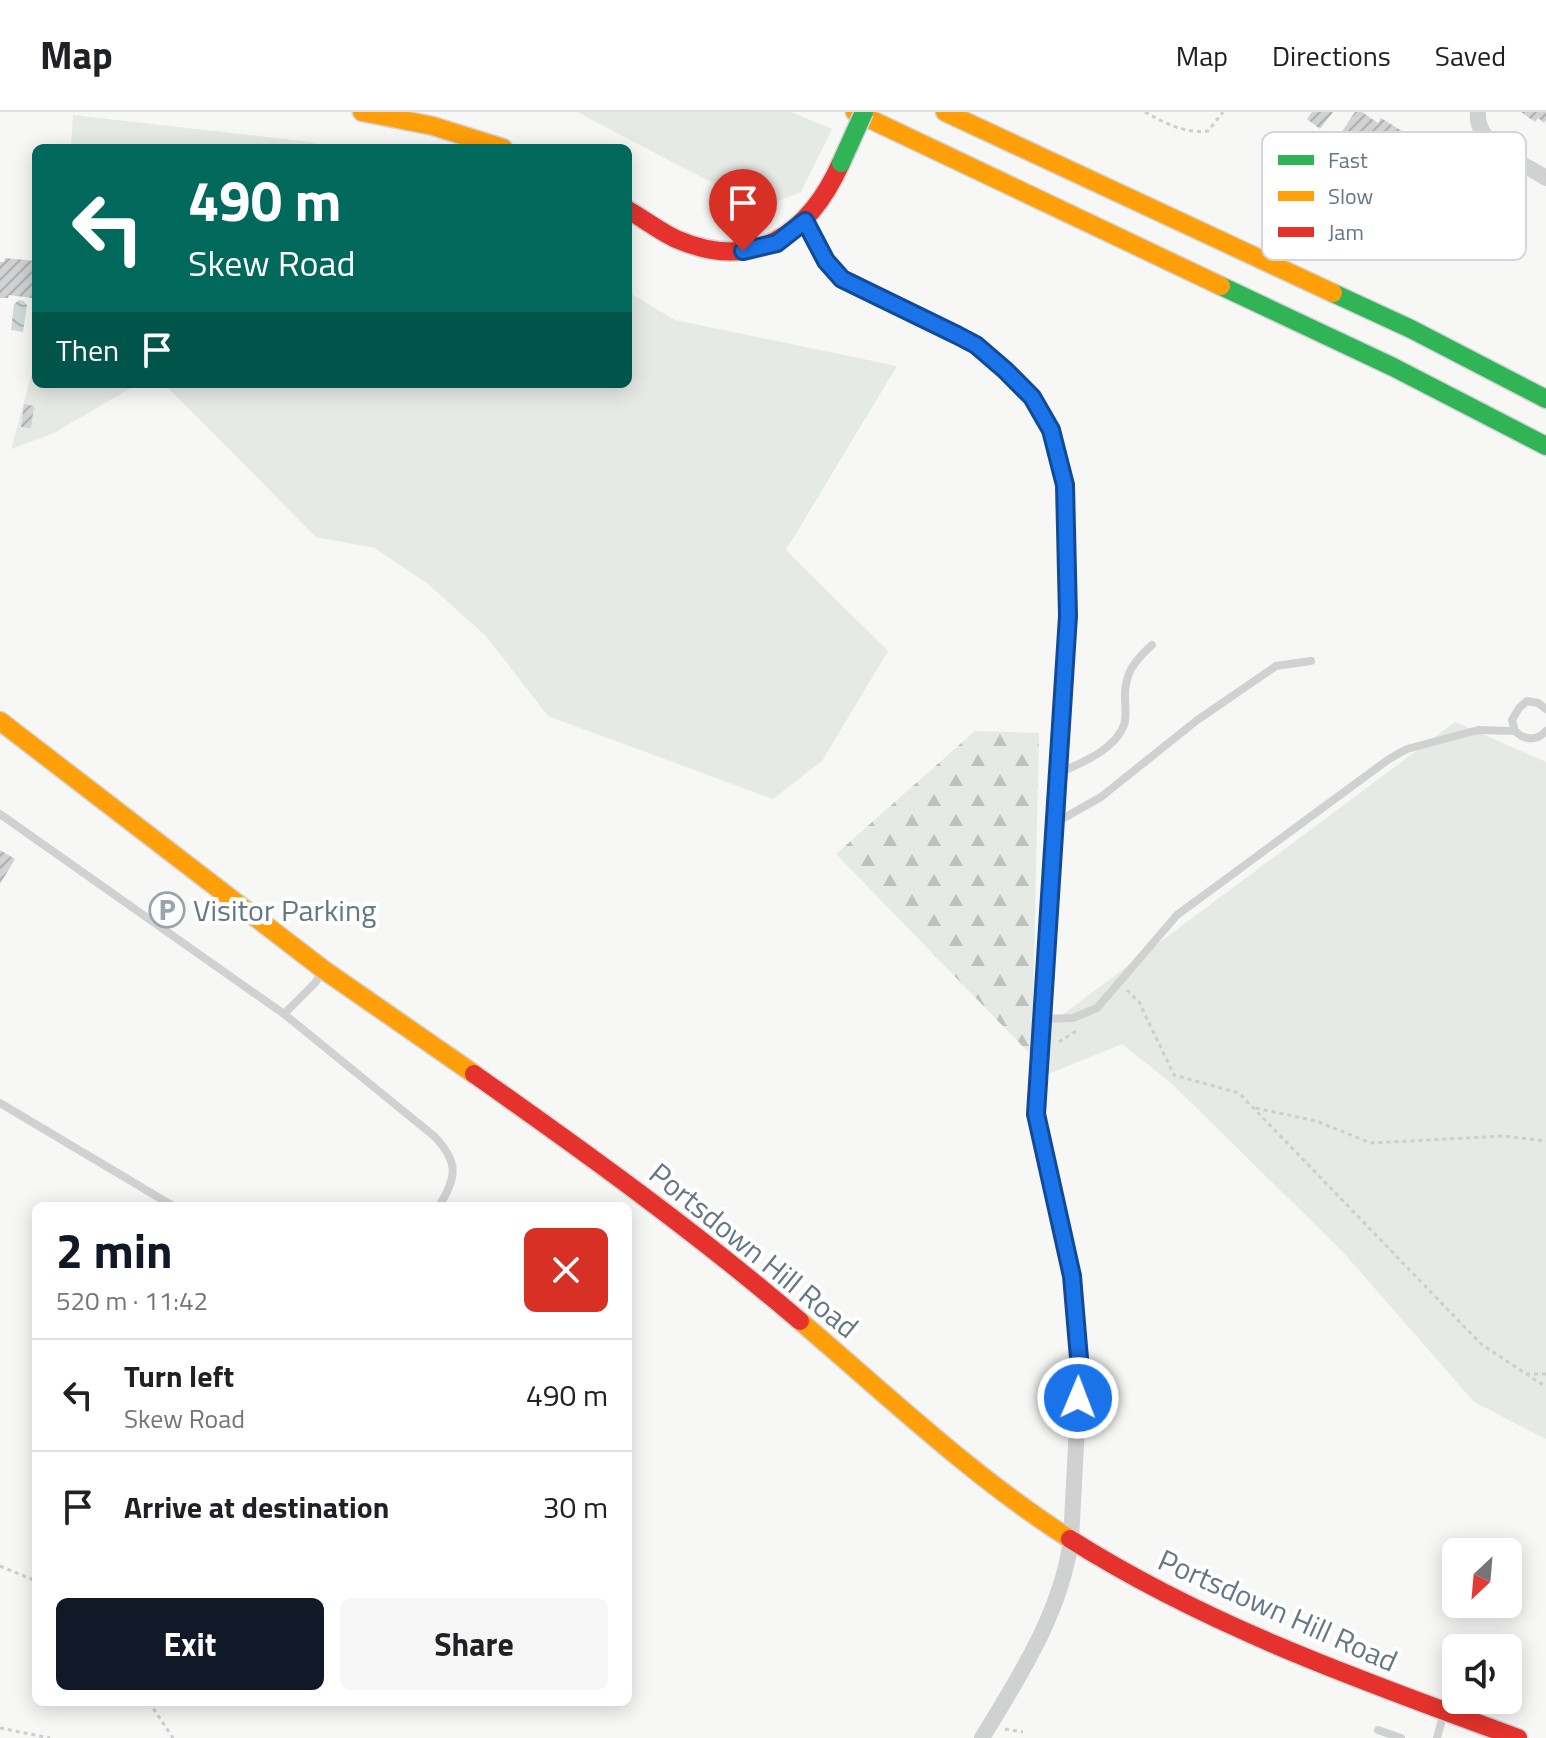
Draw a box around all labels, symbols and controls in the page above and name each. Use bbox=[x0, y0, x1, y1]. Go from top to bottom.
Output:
text: Map bbox=[40, 26, 113, 84]
text: Map bbox=[1176, 34, 1228, 77]
text: Directions bbox=[1272, 34, 1391, 77]
text: Saved bbox=[1435, 34, 1506, 77]
legend bbox=[1262, 132, 1526, 260]
text: Fast bbox=[1328, 143, 1368, 177]
text: 490 m bbox=[188, 158, 341, 243]
pin bbox=[709, 169, 777, 251]
icon: left bbox=[56, 176, 160, 280]
text: Slow bbox=[1328, 179, 1374, 213]
icon: arrive bbox=[721, 181, 765, 225]
text: Jam bbox=[1328, 215, 1364, 249]
text: Skew Road bbox=[188, 235, 356, 290]
text: Then bbox=[56, 327, 119, 373]
icon: arrive bbox=[135, 328, 179, 372]
place label: Visitor Parking bbox=[193, 887, 376, 933]
parking icon: Visitor Parking bbox=[148, 891, 186, 929]
street label: Portsdown Hill Road bbox=[639, 1151, 869, 1349]
text: 2 min bbox=[56, 1214, 173, 1287]
button: close bbox=[524, 1228, 608, 1312]
text: 520 m · 11:42 bbox=[56, 1281, 208, 1320]
text: Turn left bbox=[124, 1353, 234, 1399]
position arrow bbox=[1036, 1356, 1120, 1440]
text: 490 m bbox=[526, 1372, 608, 1418]
icon: left bbox=[56, 1373, 100, 1417]
text: Skew Road bbox=[124, 1399, 245, 1438]
text: Arrive at destination bbox=[124, 1484, 389, 1530]
text: 30 m bbox=[543, 1484, 608, 1530]
icon: arrive bbox=[56, 1485, 100, 1529]
street label: Portsdown Hill Road bbox=[1151, 1537, 1405, 1683]
north arrow bbox=[1442, 1538, 1522, 1618]
map controls bbox=[1442, 1538, 1522, 1714]
button: Exit bbox=[56, 1598, 324, 1690]
button: Share bbox=[340, 1598, 608, 1690]
button: sound bbox=[1442, 1634, 1522, 1714]

